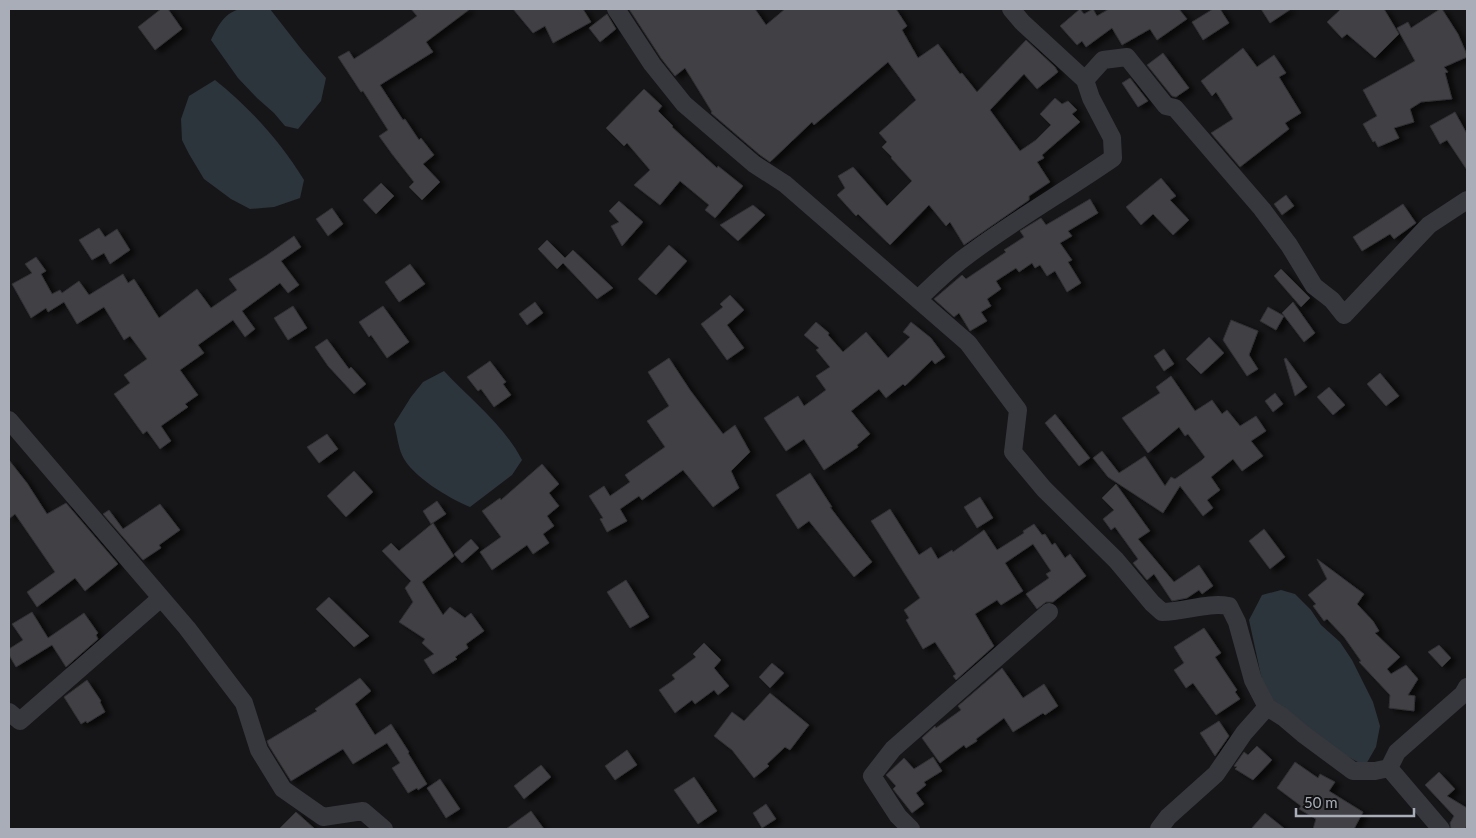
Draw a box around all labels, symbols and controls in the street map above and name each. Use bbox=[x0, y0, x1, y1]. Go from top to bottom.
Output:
scale bar bbox=[1296, 786, 1414, 818]
text: 50 m bbox=[1304, 793, 1338, 811]

